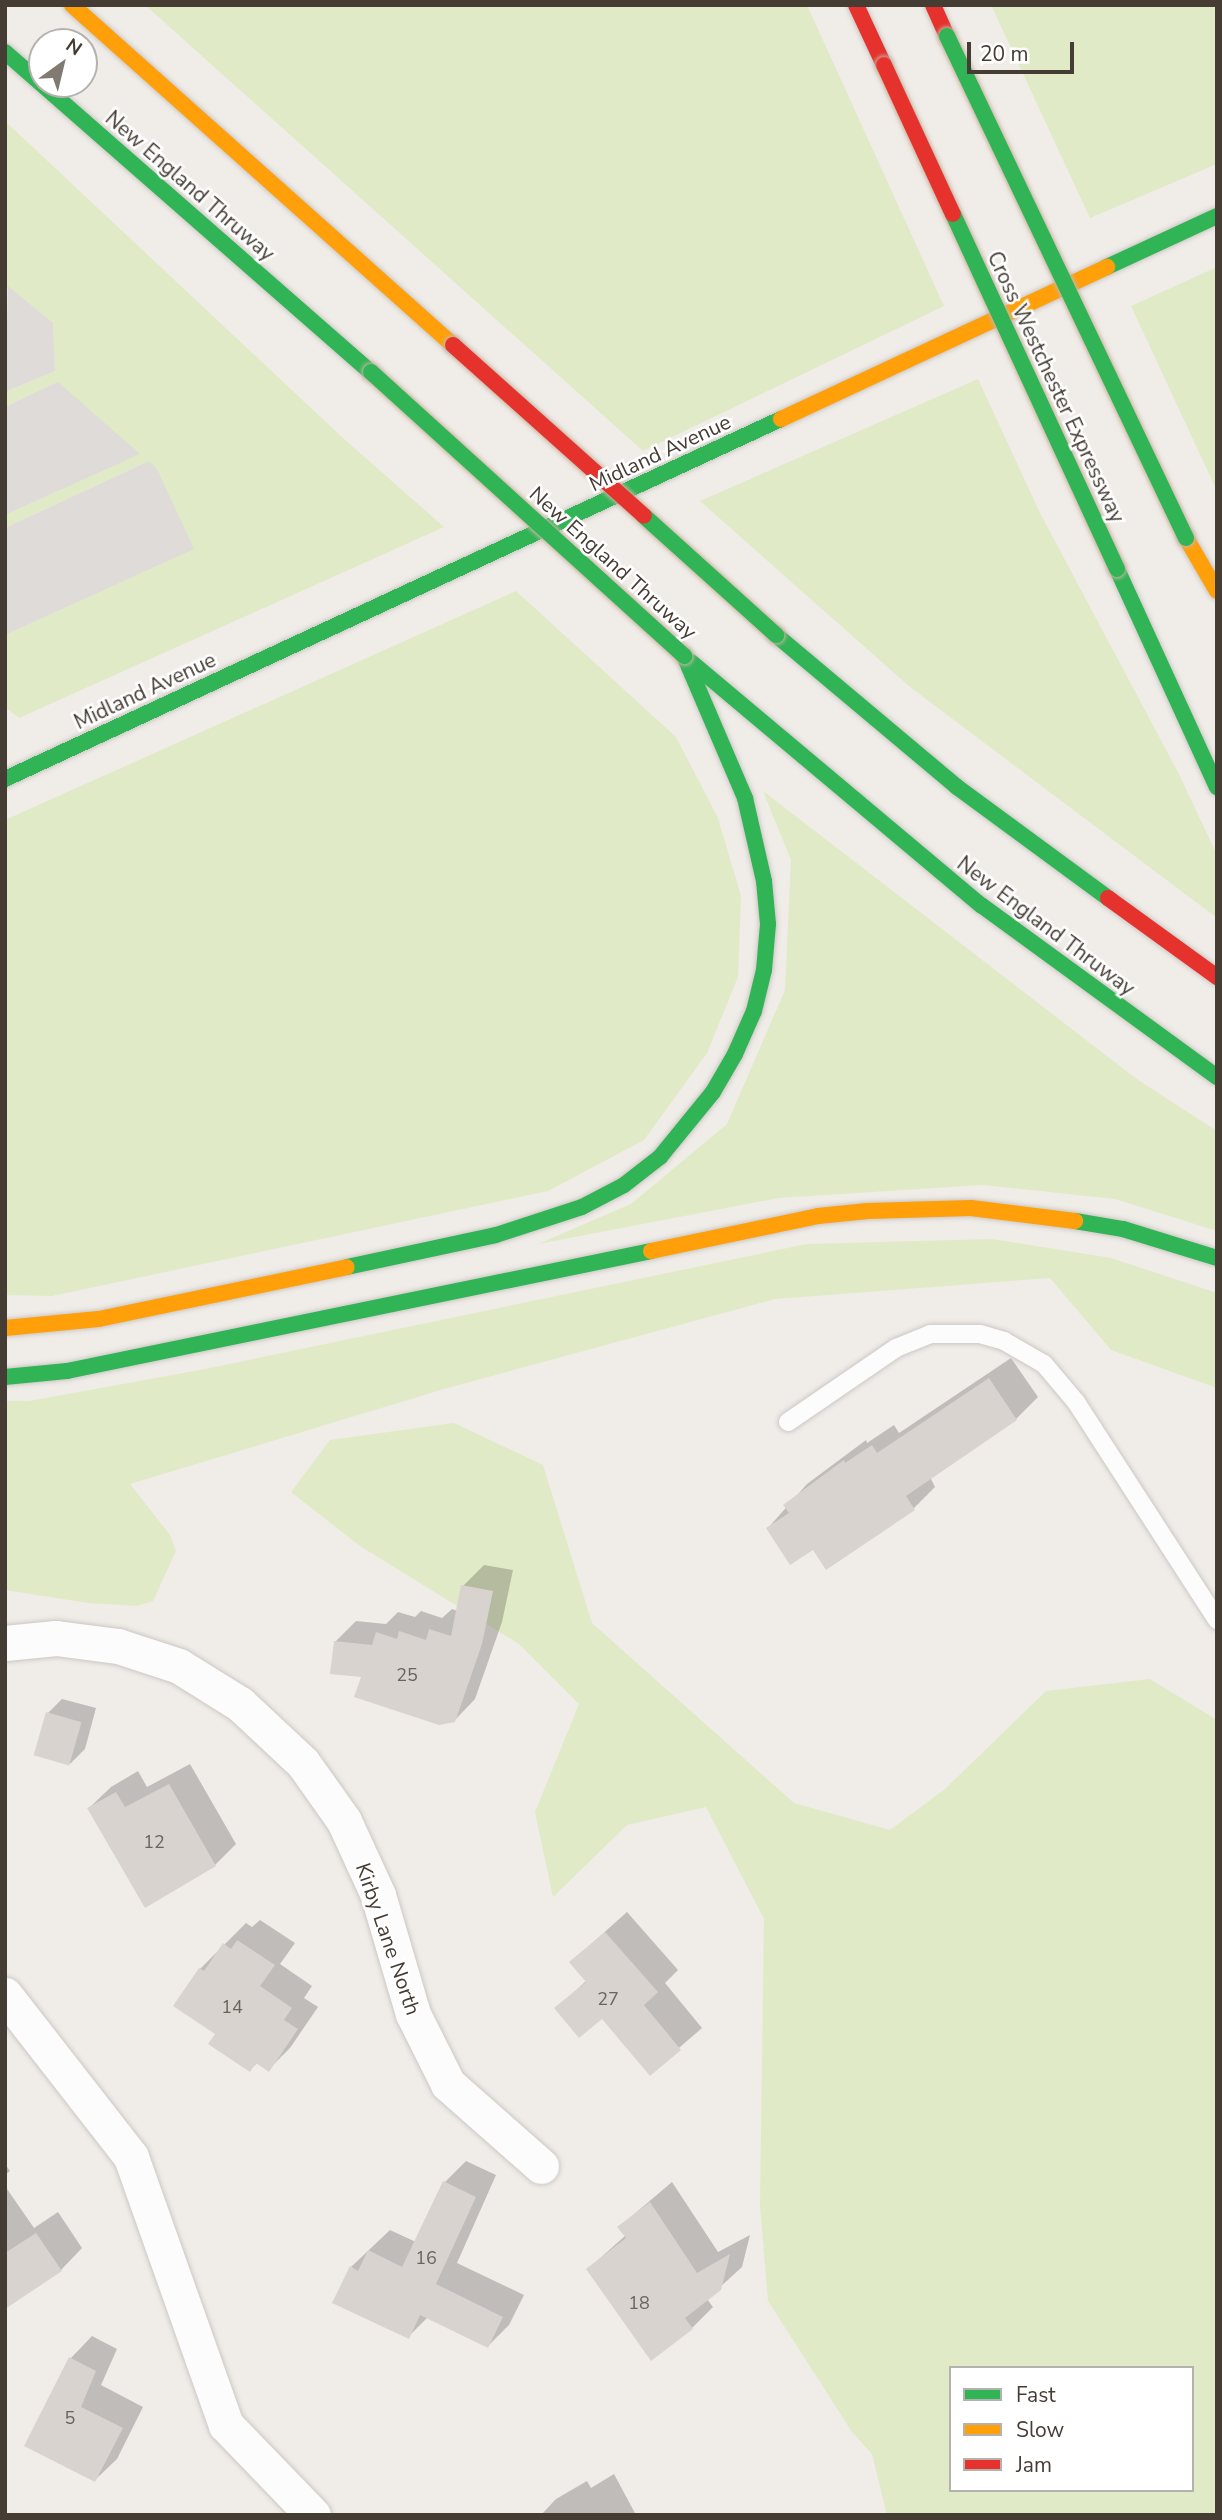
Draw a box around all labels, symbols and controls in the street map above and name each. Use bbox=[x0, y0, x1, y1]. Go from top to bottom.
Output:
north arrow bbox=[28, 28, 98, 98]
scale bar bbox=[970, 28, 1077, 72]
text: N bbox=[60, 32, 87, 62]
text: 20 m bbox=[980, 40, 1029, 68]
street label: New England Thruway bbox=[100, 106, 280, 266]
street label: Cross Westchester Expressway bbox=[982, 247, 1130, 527]
street label: Midland Avenue bbox=[585, 409, 735, 497]
street label: New England Thruway bbox=[524, 481, 702, 645]
street label: Midland Avenue bbox=[70, 647, 220, 735]
street label: New England Thruway bbox=[952, 851, 1140, 1001]
house number: 25 bbox=[396, 1664, 418, 1686]
house number: 12 bbox=[143, 1831, 165, 1853]
street label: Kirby Lane North bbox=[350, 1860, 426, 2018]
house number: 27 bbox=[597, 1988, 619, 2010]
house number: 14 bbox=[221, 1996, 243, 2018]
house number: 16 bbox=[415, 2247, 437, 2269]
house number: 18 bbox=[628, 2292, 650, 2314]
legend bbox=[949, 2366, 1194, 2492]
text: Fast bbox=[1016, 2381, 1056, 2409]
house number: 5 bbox=[65, 2407, 75, 2429]
text: Slow bbox=[1016, 2416, 1064, 2444]
text: Jam bbox=[1016, 2451, 1052, 2479]

